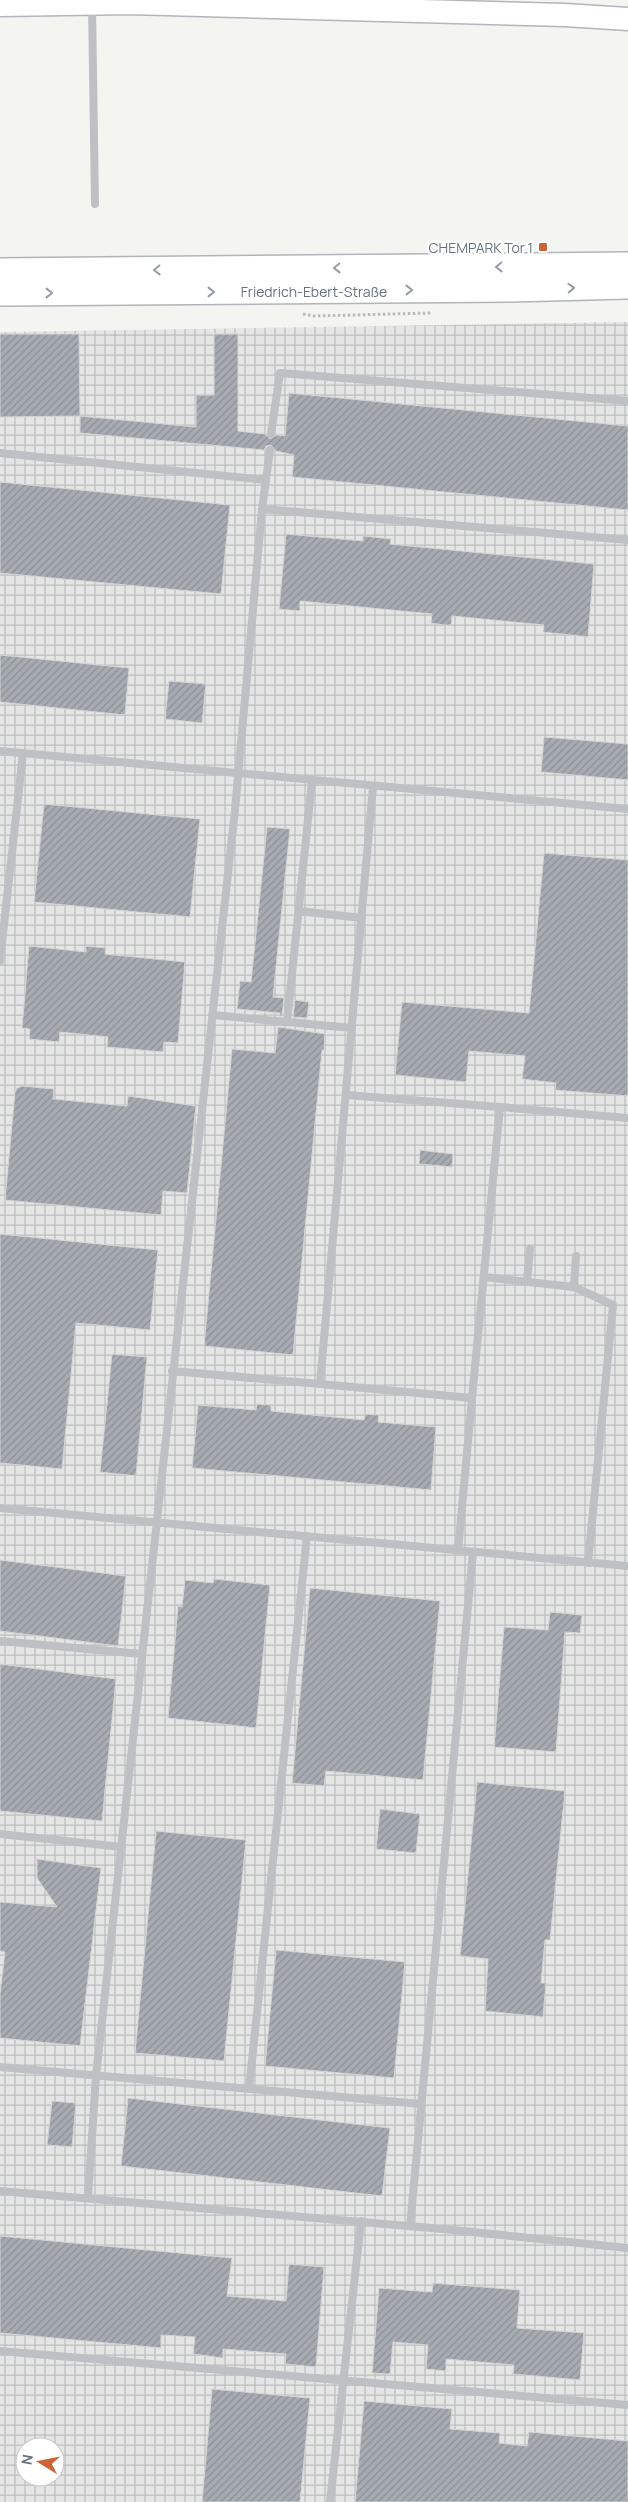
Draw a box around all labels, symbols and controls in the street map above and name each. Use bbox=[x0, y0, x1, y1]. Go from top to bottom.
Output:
place label: CHEMPARK Tor 1 bbox=[429, 238, 533, 257]
marker: CHEMPARK Tor 1 bbox=[537, 241, 549, 253]
one-way arrow bbox=[495, 261, 503, 272]
one-way arrow bbox=[333, 263, 340, 273]
one-way arrow bbox=[153, 265, 160, 275]
street label: Friedrich-Ebert-Straße bbox=[241, 282, 387, 301]
one-way arrow bbox=[567, 282, 575, 293]
one-way arrow bbox=[405, 285, 413, 295]
one-way arrow bbox=[208, 287, 215, 297]
one-way arrow bbox=[45, 288, 53, 298]
north arrow bbox=[15, 2437, 65, 2487]
text: N bbox=[16, 2453, 37, 2466]

